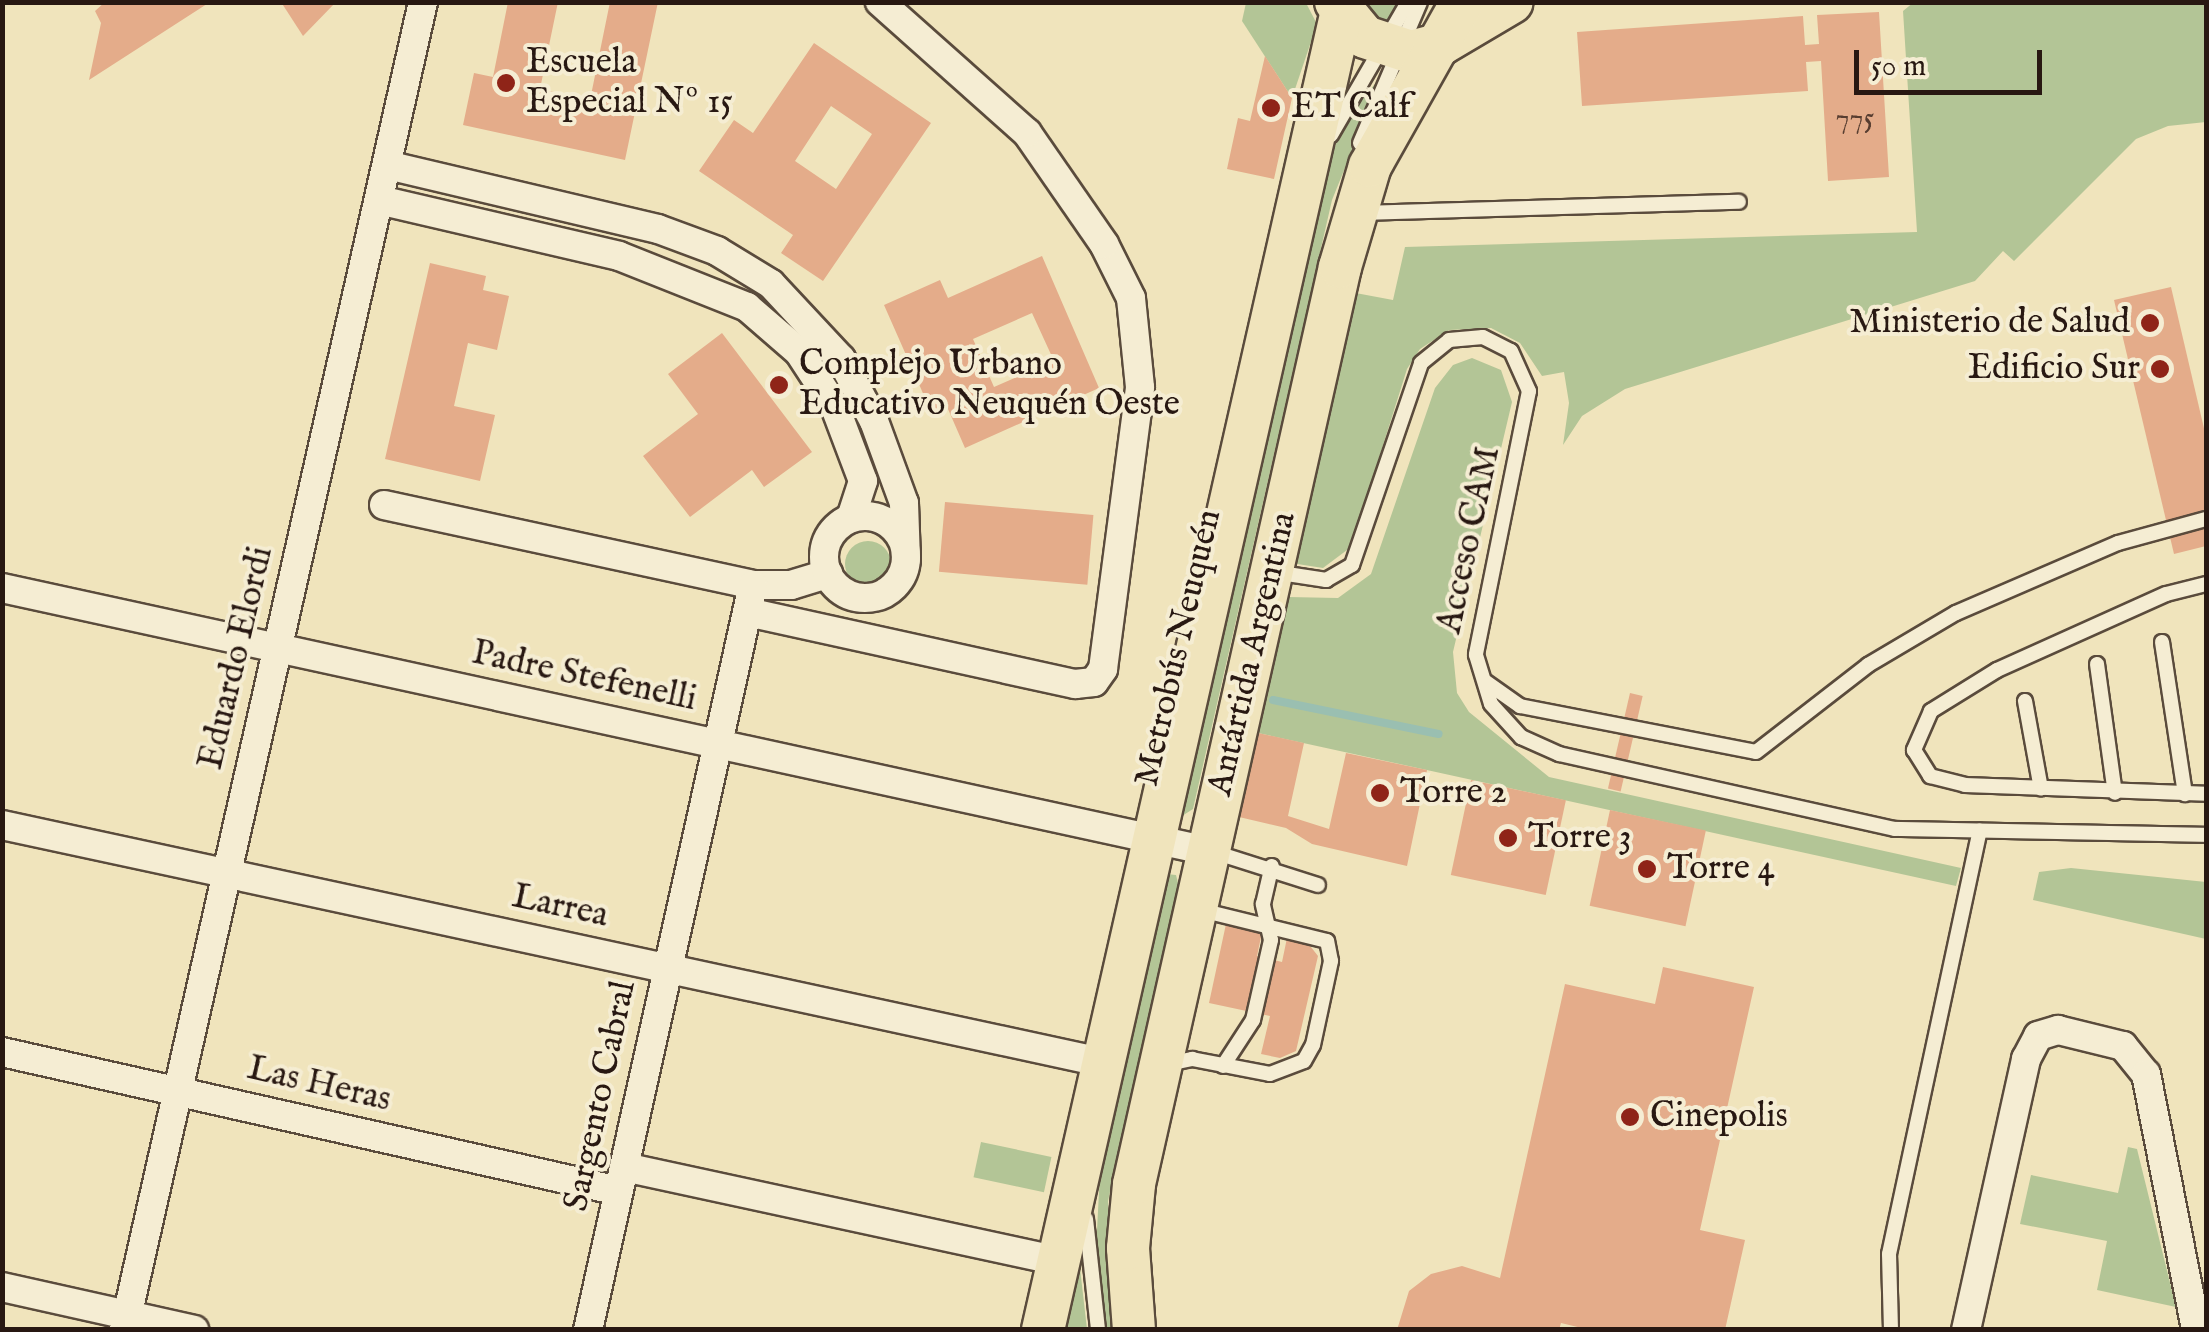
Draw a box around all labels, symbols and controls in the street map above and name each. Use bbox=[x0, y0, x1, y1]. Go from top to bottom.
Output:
scale bar bbox=[1859, 30, 2046, 92]
place label: Escuela Especial Nº 15 bbox=[526, 42, 733, 124]
text: 50 m bbox=[1871, 48, 1926, 86]
marker: Escuela Especial Nº 15 bbox=[495, 72, 517, 94]
place label: ET Calf bbox=[1291, 87, 1411, 129]
marker: ET Calf bbox=[1260, 97, 1282, 119]
house number: 775 bbox=[1836, 101, 1874, 137]
place label: Ministerio de Salud bbox=[1849, 302, 2130, 344]
marker: Ministerio de Salud bbox=[2139, 312, 2161, 334]
place label: Complejo Urbano Educativo Neuquén Oeste bbox=[799, 344, 1180, 426]
place label: Edificio Sur bbox=[1968, 348, 2140, 390]
marker: Edificio Sur bbox=[2149, 358, 2171, 380]
marker: Complejo Urbano Educativo Neuquén Oeste bbox=[768, 374, 790, 396]
street label: Acceso CAM bbox=[1430, 443, 1510, 637]
street label: Metrobús Neuquén bbox=[1127, 506, 1231, 790]
street label: Antártida Argentina bbox=[1200, 508, 1306, 800]
street label: Eduardo Elordi bbox=[191, 542, 283, 774]
street label: Padre Stefenelli bbox=[468, 633, 700, 721]
place label: Torre 2 bbox=[1400, 772, 1507, 814]
marker: Torre 2 bbox=[1369, 782, 1391, 804]
place label: Torre 3 bbox=[1528, 817, 1632, 859]
marker: Torre 3 bbox=[1497, 827, 1519, 849]
place label: Torre 4 bbox=[1667, 848, 1775, 890]
marker: Torre 4 bbox=[1636, 858, 1658, 880]
street label: Larrea bbox=[508, 876, 612, 938]
street label: Sargento Cabral bbox=[556, 977, 646, 1215]
street label: Las Heras bbox=[243, 1048, 395, 1122]
place label: Cinepolis bbox=[1650, 1096, 1788, 1138]
marker: Cinepolis bbox=[1619, 1106, 1641, 1128]

